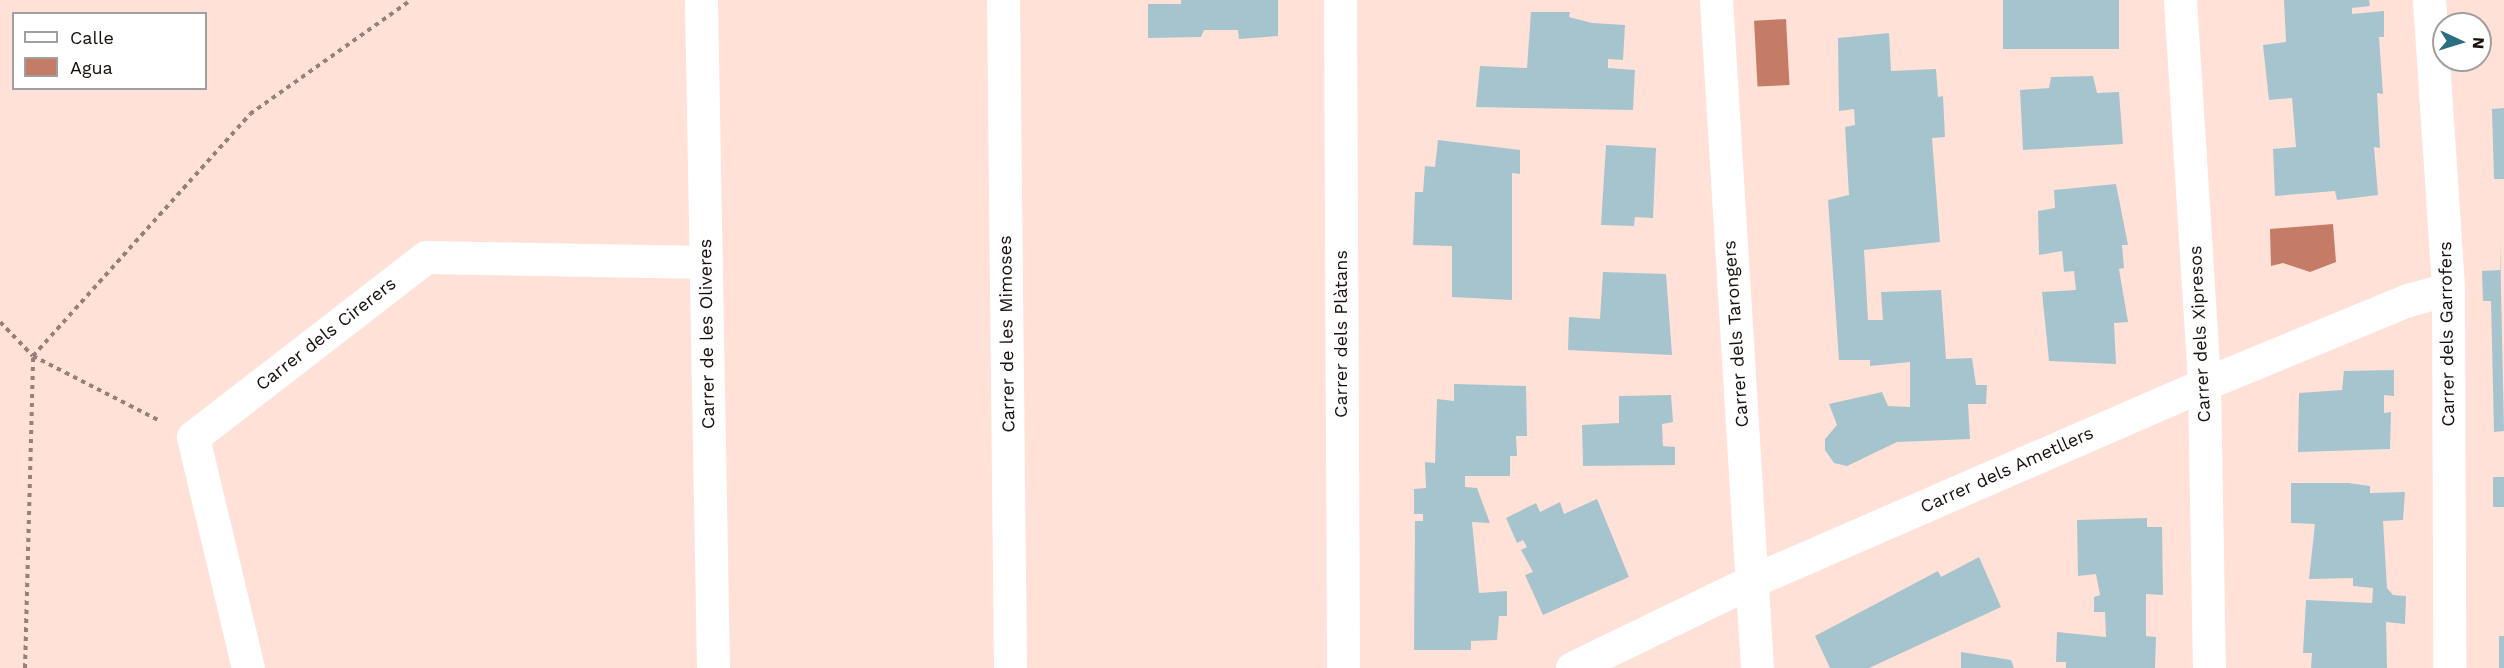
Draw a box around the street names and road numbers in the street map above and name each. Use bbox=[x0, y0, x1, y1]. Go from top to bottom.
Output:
street label: Carrer de les Mimoses bbox=[994, 235, 1020, 433]
street label: Carrer de les Oliveres bbox=[695, 239, 719, 429]
street label: Carrer dels Tarongers bbox=[1719, 239, 1753, 429]
street label: Carrer dels Garrofers bbox=[2435, 241, 2459, 427]
street label: Carrer dels Xipresos bbox=[2185, 245, 2215, 423]
street label: Carrer dels Plàtans bbox=[1330, 250, 1352, 418]
street label: Carrer dels Cirerers bbox=[252, 273, 400, 395]
street label: Carrer dels Ametllers bbox=[1917, 422, 2097, 518]

